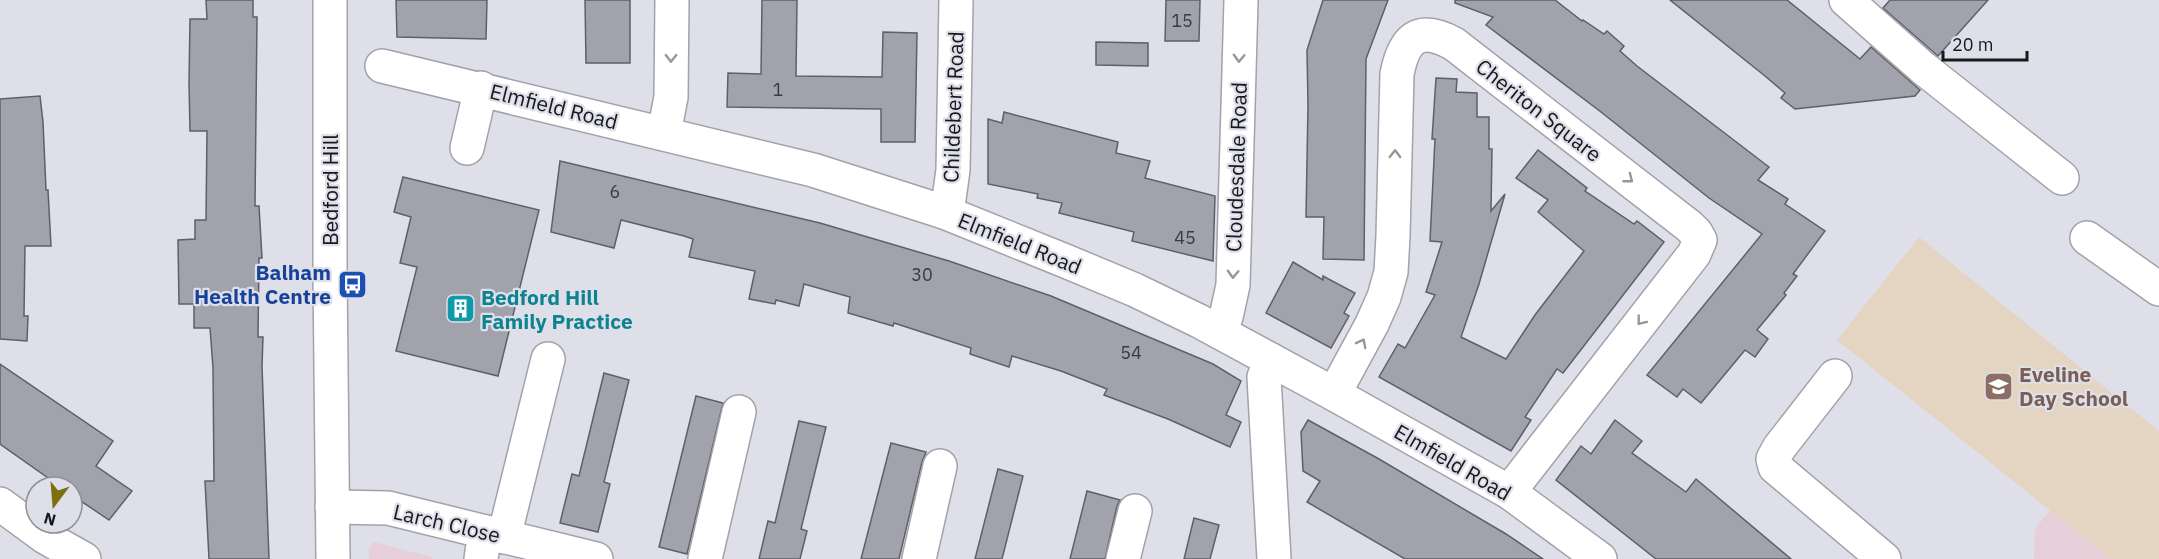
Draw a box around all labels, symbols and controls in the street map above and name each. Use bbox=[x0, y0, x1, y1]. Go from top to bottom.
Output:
house number: 15 bbox=[1171, 9, 1193, 32]
scale bar bbox=[1943, 24, 2027, 62]
street label: Childebert Road bbox=[936, 31, 970, 183]
text: 20 m bbox=[1952, 33, 1994, 56]
street label: Cheriton Square bbox=[1470, 52, 1608, 168]
one-way arrow bbox=[665, 54, 677, 63]
one-way arrow bbox=[1233, 54, 1245, 63]
street label: Elmfield Road bbox=[487, 77, 621, 135]
house number: 1 bbox=[773, 78, 783, 101]
street label: Cloudesdale Road bbox=[1219, 81, 1253, 253]
street label: Bedford Hill bbox=[316, 134, 344, 246]
one-way arrow bbox=[1389, 149, 1402, 158]
one-way arrow bbox=[1622, 172, 1633, 183]
house number: 6 bbox=[610, 180, 620, 203]
street label: Elmfield Road bbox=[954, 206, 1086, 280]
house number: 45 bbox=[1174, 226, 1196, 249]
place label: Balham Health Centre bbox=[194, 258, 331, 310]
house number: 30 bbox=[911, 263, 933, 286]
bus stop icon: Balham Health Centre bbox=[336, 268, 368, 300]
one-way arrow bbox=[1227, 270, 1239, 279]
place label: Bedford Hill Family Practice bbox=[481, 283, 633, 335]
building icon: Bedford Hill Family Practice bbox=[444, 293, 476, 325]
one-way arrow bbox=[1638, 315, 1649, 326]
one-way arrow bbox=[1355, 338, 1366, 349]
house number: 54 bbox=[1120, 341, 1142, 364]
place label: Eveline Day School bbox=[2019, 360, 2128, 412]
school or university icon: Eveline Day School bbox=[1982, 370, 2014, 402]
street label: Elmfield Road bbox=[1389, 417, 1517, 507]
north arrow bbox=[24, 475, 84, 535]
street label: Larch Close bbox=[391, 497, 503, 549]
text: N bbox=[42, 508, 58, 531]

